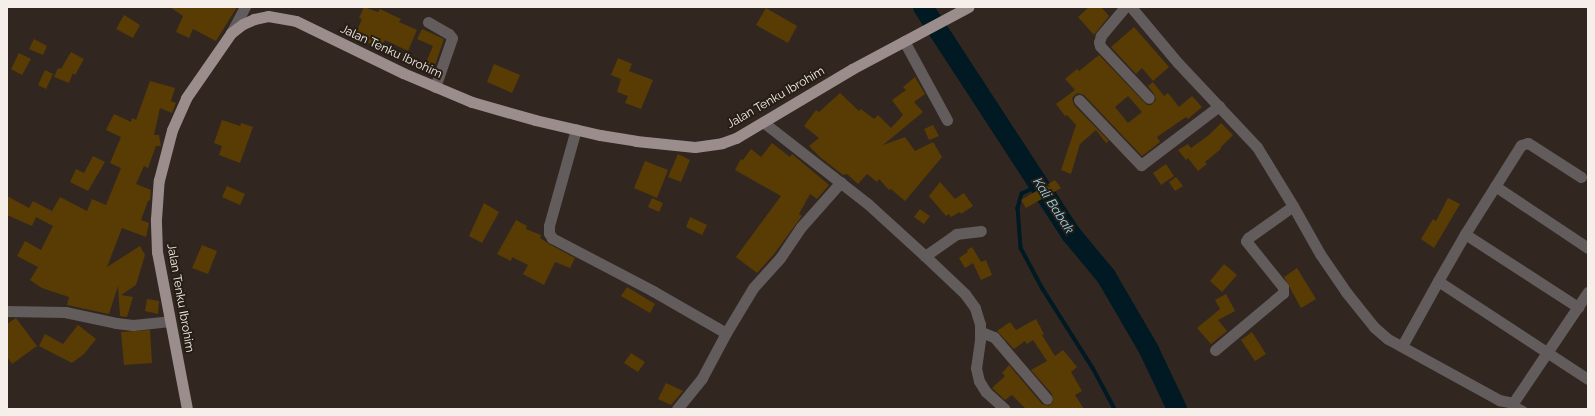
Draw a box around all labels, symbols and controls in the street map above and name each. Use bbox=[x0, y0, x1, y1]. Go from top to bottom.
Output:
street label: Jalan Tenku Ibrohim bbox=[338, 22, 444, 82]
street label: Jalan Tenku Ibrohim bbox=[724, 64, 828, 132]
water label: Kali Babak bbox=[1029, 175, 1077, 237]
street label: Jalan Tenku Ibrohim bbox=[163, 242, 197, 354]

